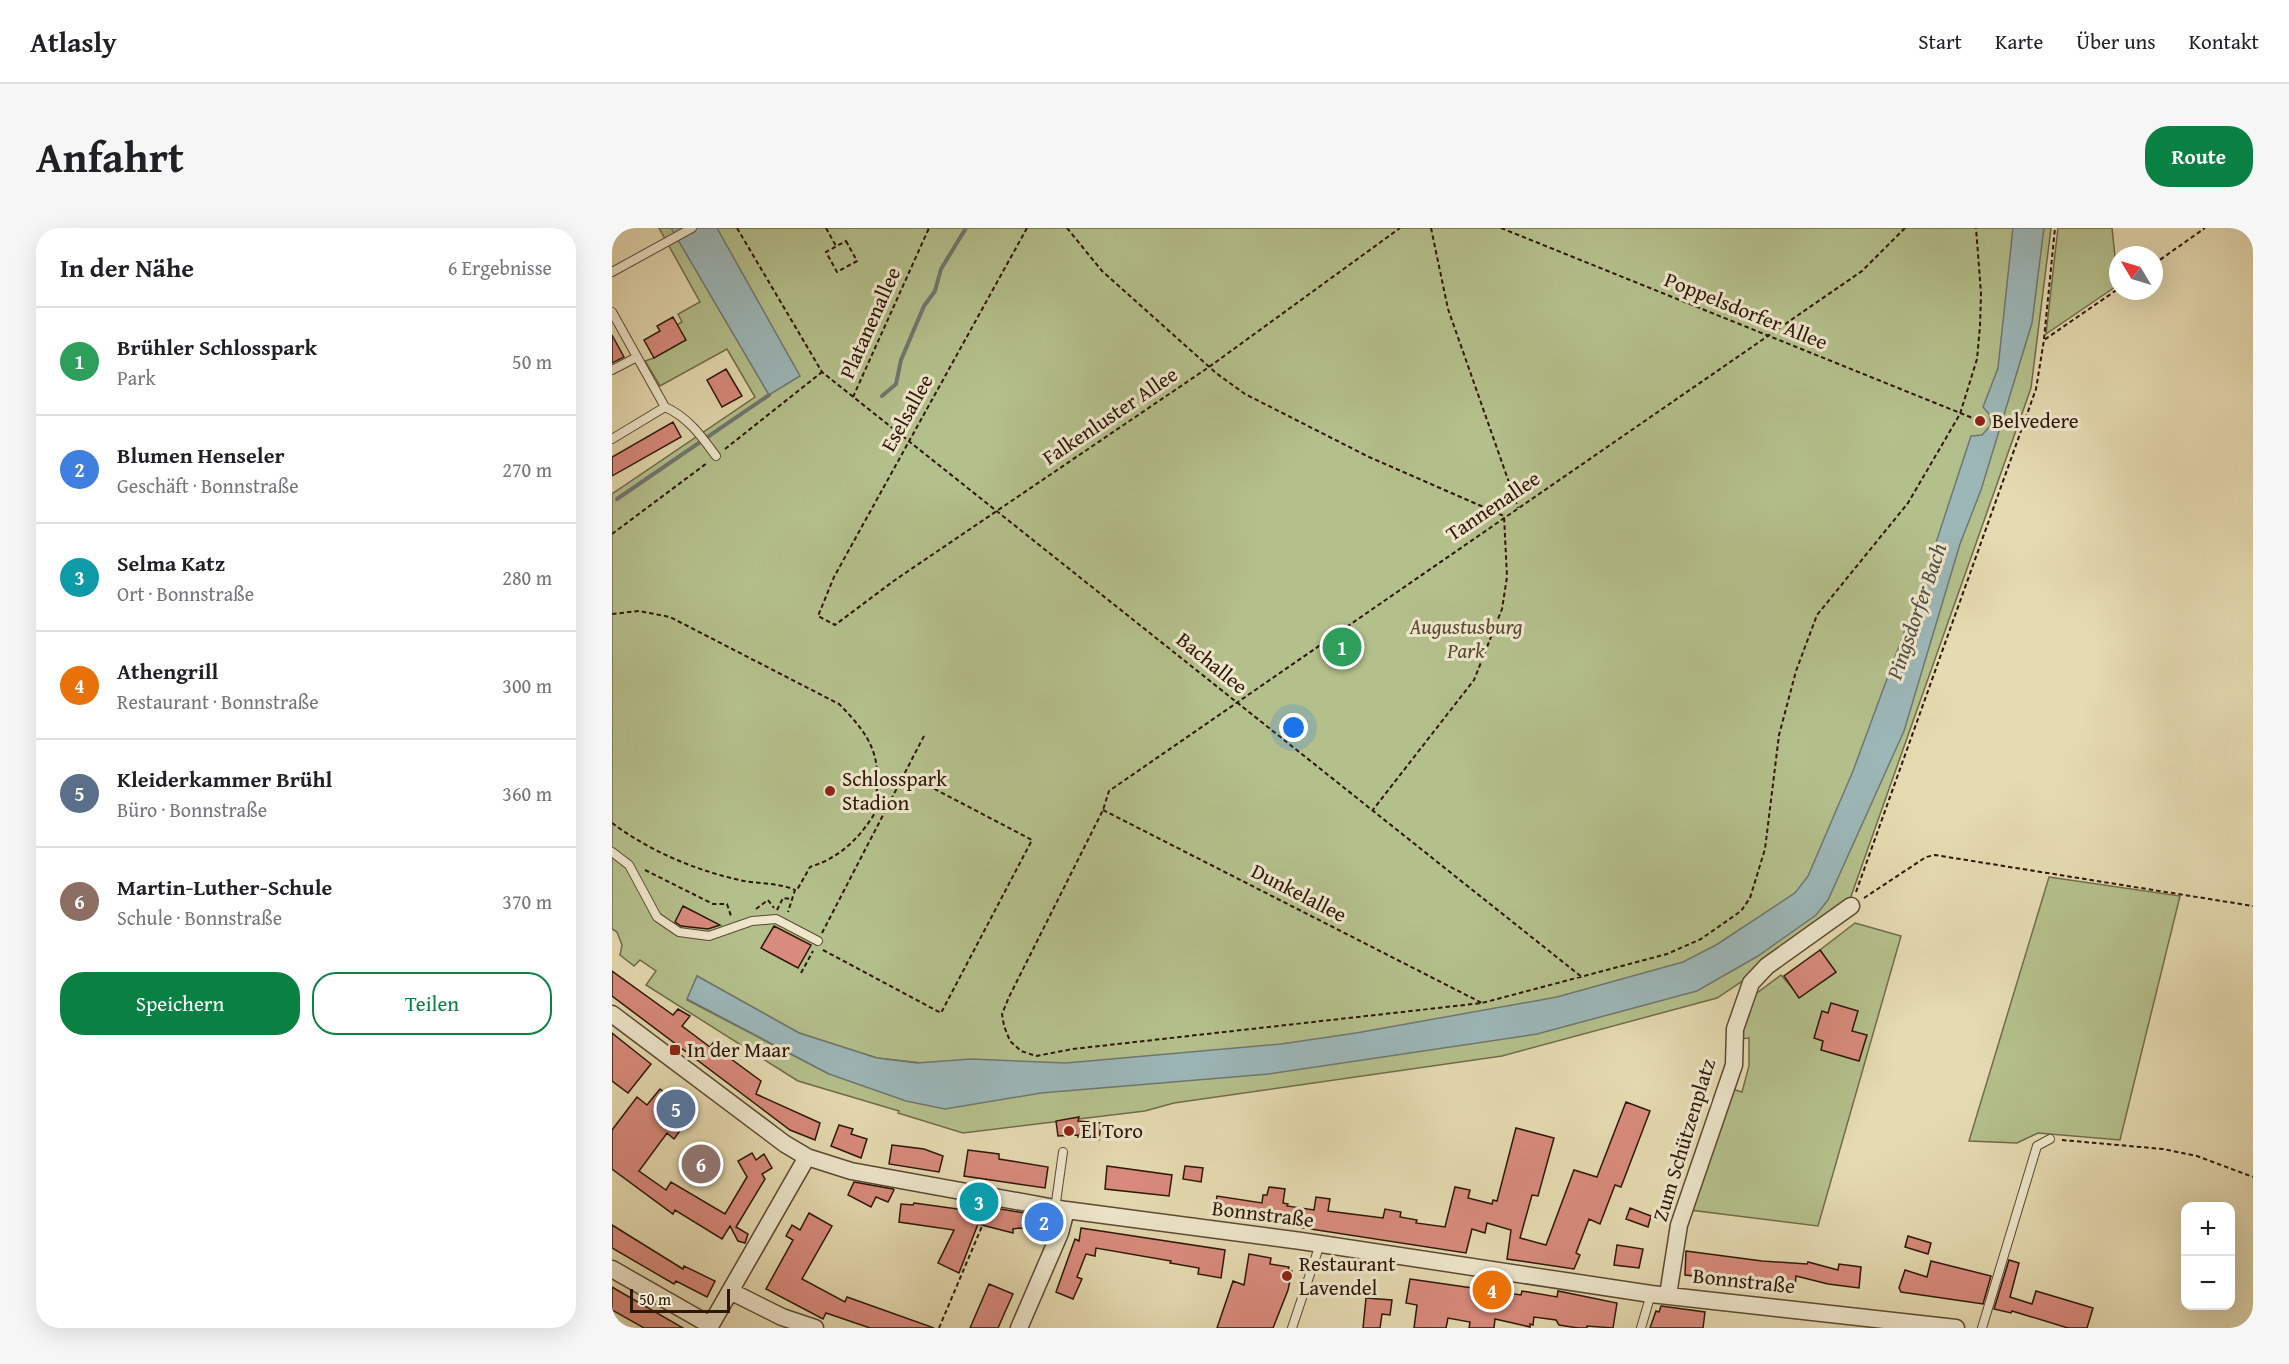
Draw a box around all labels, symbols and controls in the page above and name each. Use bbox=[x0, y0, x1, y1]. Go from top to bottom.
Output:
text: Atlasly bbox=[30, 21, 117, 62]
text: Start bbox=[1918, 26, 1962, 57]
text: Karte bbox=[1995, 26, 2043, 57]
text: Über uns bbox=[2076, 26, 2156, 57]
text: Kontakt bbox=[2189, 26, 2259, 57]
text: Anfahrt bbox=[36, 126, 184, 187]
button: Route bbox=[2145, 126, 2253, 187]
north arrow bbox=[2109, 246, 2163, 300]
text: In der Nähe bbox=[60, 248, 194, 287]
text: 6 Ergebnisse bbox=[448, 253, 552, 282]
street label: Platanenallee bbox=[831, 262, 908, 384]
street label: Poppelsdorfer Allee bbox=[1660, 264, 1833, 357]
text: Brühler Schlosspark bbox=[117, 331, 317, 363]
text: 1 bbox=[74, 347, 85, 376]
text: 50 m bbox=[512, 347, 552, 376]
street label: Falkenluster Allee bbox=[1036, 359, 1184, 472]
text: Park bbox=[117, 363, 156, 392]
street label: Eselsallee bbox=[873, 368, 941, 457]
place label: Belvedere bbox=[1992, 405, 2079, 436]
marker: Belvedere bbox=[1973, 414, 1987, 428]
text: Blumen Henseler bbox=[117, 439, 285, 471]
text: 2 bbox=[74, 455, 85, 484]
text: 270 m bbox=[502, 455, 552, 484]
street label: Tannenallee bbox=[1439, 463, 1546, 549]
text: Geschäft · Bonnstraße bbox=[117, 471, 299, 500]
water label: Pingsdorfer Bach bbox=[1877, 539, 1954, 684]
text: Selma Katz bbox=[117, 547, 225, 579]
text: 3 bbox=[74, 563, 85, 592]
text: 280 m bbox=[502, 563, 552, 592]
text: Ort · Bonnstraße bbox=[117, 579, 254, 608]
park label: Augustusburg Park bbox=[1408, 611, 1523, 666]
street label: Bachallee bbox=[1170, 624, 1255, 701]
pin: 1 bbox=[1322, 624, 1362, 670]
text: Athengrill bbox=[117, 655, 218, 687]
text: 4 bbox=[74, 671, 85, 700]
text: 300 m bbox=[502, 671, 552, 700]
text: Restaurant · Bonnstraße bbox=[117, 687, 319, 716]
your location bbox=[1279, 713, 1308, 742]
text: Kleiderkammer Brühl bbox=[117, 763, 332, 795]
place label: Schlosspark Stadion bbox=[842, 763, 947, 818]
text: 5 bbox=[74, 779, 85, 808]
text: 360 m bbox=[502, 779, 552, 808]
marker: Schlosspark Stadion bbox=[823, 784, 837, 798]
text: Büro · Bonnstraße bbox=[117, 795, 267, 824]
street label: Dunkelallee bbox=[1246, 855, 1352, 930]
text: Martin-Luther-Schule bbox=[117, 871, 332, 903]
text: 6 bbox=[74, 887, 85, 916]
text: 370 m bbox=[502, 887, 552, 916]
text: Schule · Bonnstraße bbox=[117, 903, 282, 932]
button: Speichern bbox=[60, 972, 300, 1035]
button: Teilen bbox=[312, 972, 552, 1035]
place label: In der Maar bbox=[687, 1034, 790, 1065]
marker: In der Maar bbox=[668, 1043, 682, 1057]
street label: Zum Schützenplatz bbox=[1644, 1055, 1723, 1225]
pin: 5 bbox=[656, 1086, 696, 1132]
place label: El Toro bbox=[1081, 1115, 1143, 1146]
marker: El Toro bbox=[1062, 1124, 1076, 1138]
pin: 6 bbox=[682, 1142, 721, 1186]
pin: 3 bbox=[960, 1180, 998, 1224]
street label: Bonnstraße bbox=[1210, 1192, 1316, 1235]
pin: 2 bbox=[1024, 1200, 1064, 1244]
map controls bbox=[2181, 1202, 2235, 1310]
button: + bbox=[2181, 1202, 2235, 1256]
place label: Restaurant Lavendel bbox=[1299, 1248, 1396, 1303]
button: − bbox=[2181, 1256, 2235, 1310]
street label: Bonnstraße bbox=[1691, 1260, 1797, 1301]
pin: 4 bbox=[1472, 1268, 1512, 1312]
marker: Restaurant Lavendel bbox=[1280, 1269, 1294, 1283]
scale bar bbox=[630, 1286, 730, 1314]
text: 50 m bbox=[639, 1287, 671, 1311]

